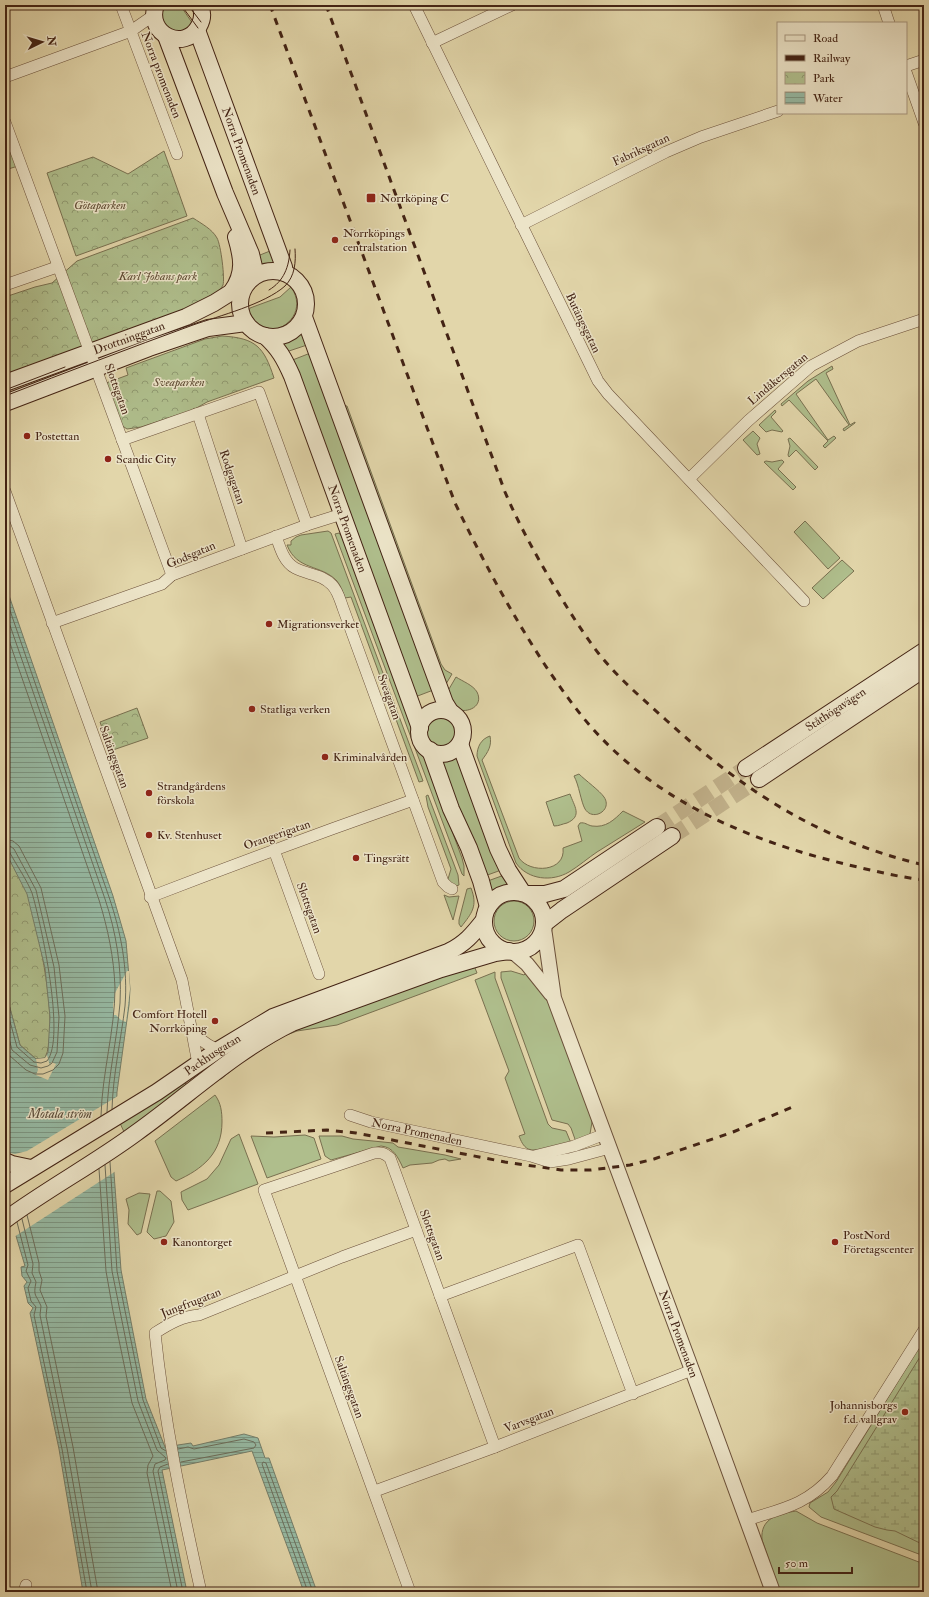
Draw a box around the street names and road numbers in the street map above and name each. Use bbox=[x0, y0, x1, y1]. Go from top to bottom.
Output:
street label: Norra promenaden bbox=[138, 30, 184, 120]
street label: Norra Promenaden bbox=[218, 105, 264, 197]
street label: Fabriksgatan bbox=[610, 130, 672, 170]
street label: Butängsgatan bbox=[562, 291, 604, 355]
street label: Drottninggatan bbox=[91, 318, 167, 358]
street label: Lindåkersgatan bbox=[745, 350, 811, 408]
street label: Slottsgatan bbox=[101, 361, 133, 417]
street label: Rodgagatan bbox=[216, 448, 248, 506]
street label: Norra Promenaden bbox=[325, 483, 370, 575]
street label: Godsgatan bbox=[164, 538, 218, 572]
street label: Sveagatan bbox=[374, 672, 404, 722]
street label: Ståthögavägen bbox=[802, 684, 869, 735]
street label: Saltängsgatan bbox=[96, 724, 132, 790]
street label: Orangerigatan bbox=[242, 817, 312, 853]
street label: Slottsgatan bbox=[293, 880, 325, 936]
street label: Packhusgatan bbox=[181, 1031, 243, 1079]
street label: Norra Promenaden bbox=[370, 1115, 464, 1149]
street label: Slottsgatan bbox=[416, 1207, 448, 1263]
street label: Jungfrugatan bbox=[158, 1285, 223, 1322]
street label: Norra Promenaden bbox=[656, 1288, 702, 1380]
street label: Saltängsgatan bbox=[331, 1354, 367, 1420]
street label: Varvsgatan bbox=[502, 1404, 556, 1436]

